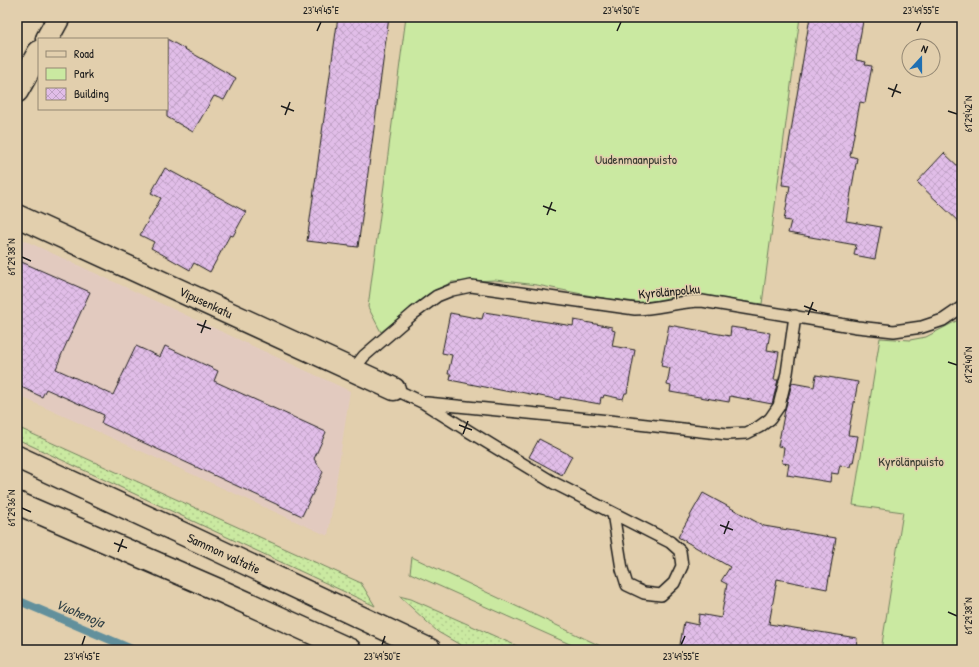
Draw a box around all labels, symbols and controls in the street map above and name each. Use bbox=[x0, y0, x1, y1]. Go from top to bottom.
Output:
text: 23°49'45"E bbox=[303, 4, 340, 17]
text: 23°49'50"E bbox=[603, 4, 640, 17]
text: 23°49'55"E bbox=[903, 4, 940, 17]
legend bbox=[38, 38, 168, 110]
north arrow bbox=[901, 38, 941, 78]
text: N bbox=[919, 41, 930, 56]
text: Road bbox=[74, 45, 94, 62]
text: Park bbox=[74, 65, 94, 82]
text: Building bbox=[74, 85, 109, 102]
text: 61°29'42"N bbox=[962, 96, 975, 132]
park label: Uudenmaanpuisto bbox=[595, 150, 677, 168]
text: 61°29'38"N bbox=[5, 238, 18, 276]
street label: Kyrölänpolku bbox=[637, 279, 701, 303]
street label: Vipusenkatu bbox=[176, 282, 236, 322]
text: 61°29'40"N bbox=[962, 347, 975, 383]
park label: Kyrölänpuisto bbox=[878, 452, 944, 470]
text: 61°29'36"N bbox=[5, 490, 18, 526]
street label: Sammon valtatie bbox=[185, 528, 263, 578]
water label: Vuohenoja bbox=[53, 594, 109, 632]
text: 61°29'38"N bbox=[962, 597, 975, 635]
text: 23°49'45"E bbox=[64, 650, 101, 663]
text: 23°49'50"E bbox=[364, 650, 401, 663]
text: 23°49'55"E bbox=[663, 650, 700, 663]

